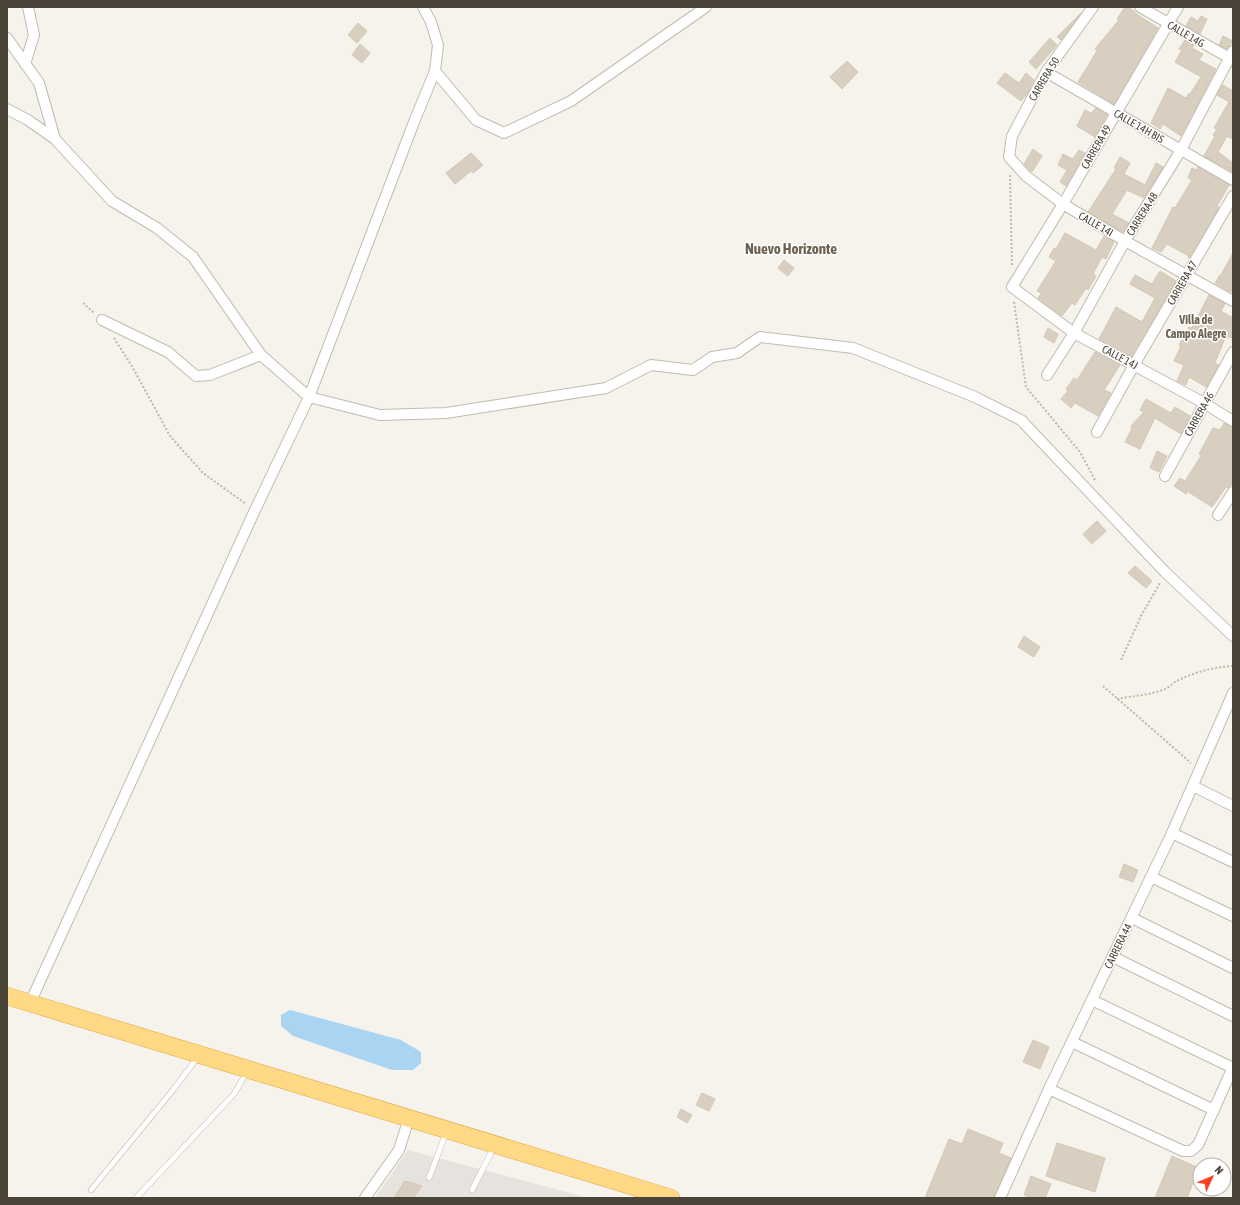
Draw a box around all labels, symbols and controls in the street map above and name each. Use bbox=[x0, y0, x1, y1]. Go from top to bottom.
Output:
street label: CALLE 14G bbox=[1165, 18, 1207, 50]
street label: CARRERA 50 bbox=[1026, 55, 1062, 103]
street label: CALLE 14H BIS bbox=[1112, 107, 1167, 145]
street label: CARRERA 49 bbox=[1079, 123, 1113, 171]
street label: CARRERA 48 bbox=[1124, 190, 1160, 238]
street label: CALLE 14I bbox=[1076, 209, 1116, 239]
district label: Nuevo Horizonte bbox=[745, 240, 837, 257]
street label: CARRERA 47 bbox=[1165, 259, 1199, 307]
district label: Villa de Campo Alegre bbox=[1165, 313, 1227, 341]
street label: CALLE 14J bbox=[1100, 343, 1140, 371]
street label: CARRERA 46 bbox=[1182, 390, 1216, 438]
street label: CARRERA 44 bbox=[1102, 921, 1134, 971]
north arrow bbox=[1192, 1157, 1232, 1197]
text: N bbox=[1213, 1164, 1226, 1177]

